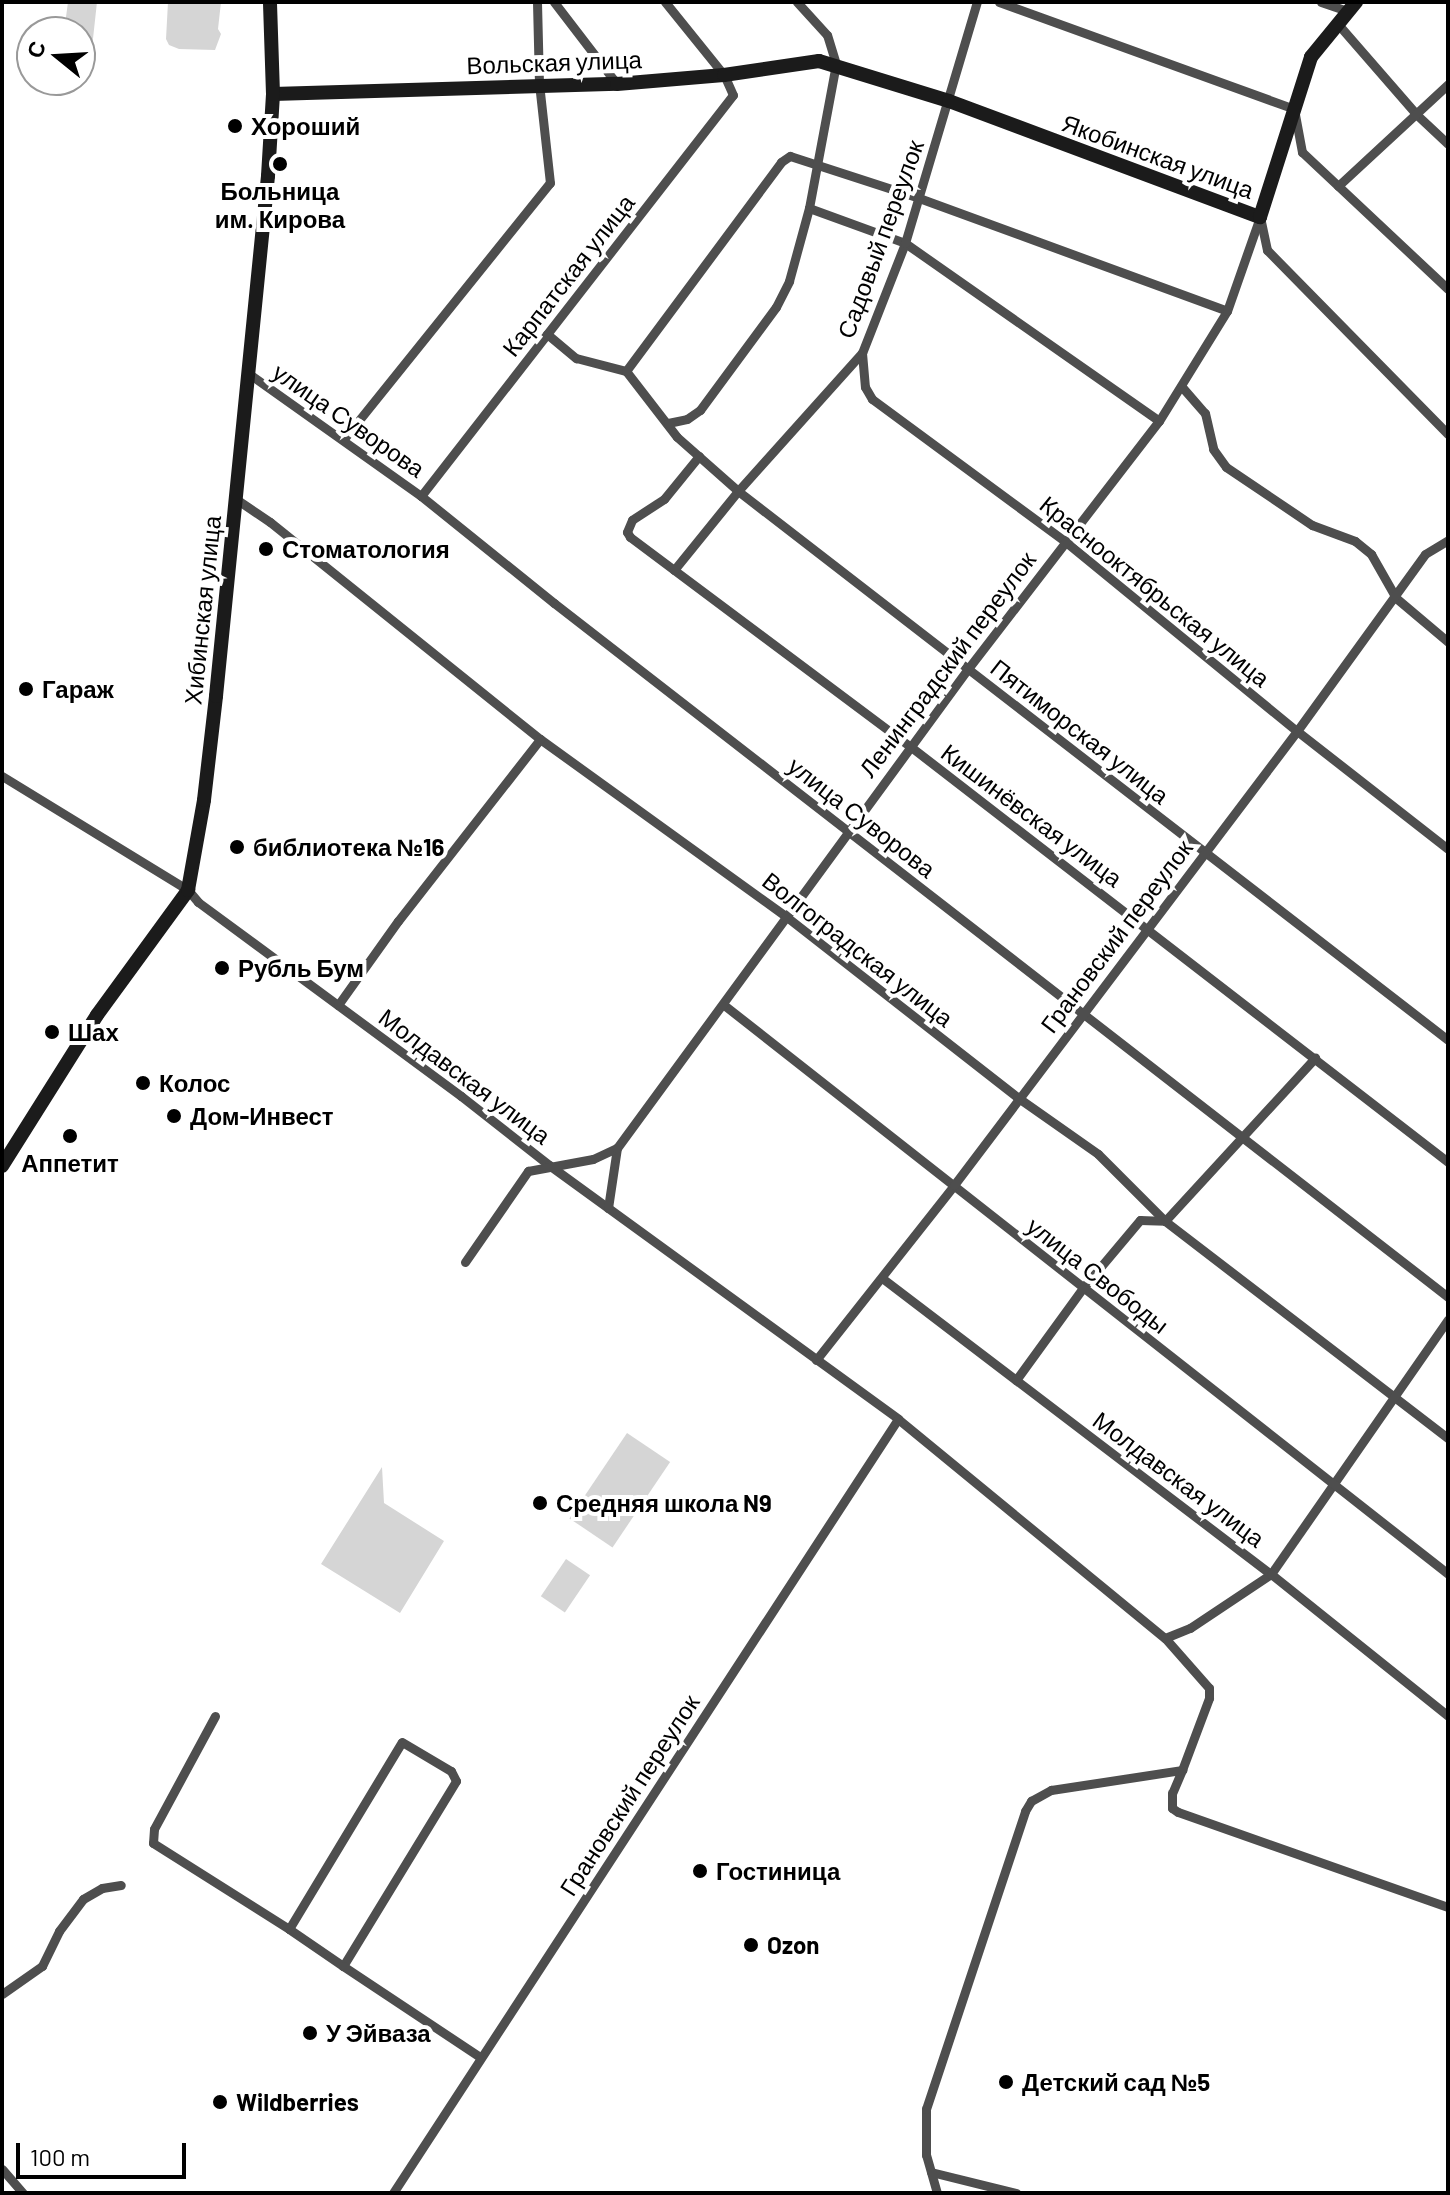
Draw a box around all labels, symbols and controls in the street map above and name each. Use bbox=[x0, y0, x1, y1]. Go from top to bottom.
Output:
north arrow bbox=[16, 16, 96, 96]
text: С bbox=[20, 38, 50, 61]
street label: Вольская улица bbox=[466, 45, 642, 79]
street label: Якобинская улица bbox=[1058, 108, 1258, 204]
place label: Хороший bbox=[251, 112, 360, 140]
marker: Хороший bbox=[226, 117, 244, 135]
street label: Садовый переулок bbox=[831, 136, 929, 342]
marker: Больница им. Кирова bbox=[271, 155, 289, 173]
place label: Больница им. Кирова bbox=[215, 177, 345, 233]
street label: Карпатская улица bbox=[496, 188, 640, 362]
street label: улица Суворова bbox=[268, 357, 430, 483]
street label: Краснооктябрьская улица bbox=[1034, 489, 1276, 693]
street label: Хибинская улица bbox=[178, 514, 226, 706]
place label: Стоматология bbox=[282, 535, 450, 563]
marker: Стоматология bbox=[257, 540, 275, 558]
street label: Ленинградский переулок bbox=[853, 546, 1041, 782]
street label: Пятиморская улица bbox=[985, 653, 1175, 809]
place label: Гараж bbox=[42, 675, 114, 703]
marker: Гараж bbox=[17, 680, 35, 698]
street label: Кишинёвская улица bbox=[936, 738, 1128, 892]
street label: улица Суворова bbox=[783, 751, 941, 883]
place label: библиотека №16 bbox=[253, 833, 444, 861]
street label: Грановский переулок bbox=[1034, 834, 1198, 1038]
marker: библиотека №16 bbox=[228, 838, 246, 856]
street label: Волгоградская улица bbox=[757, 866, 959, 1032]
place label: Рубль Бум bbox=[238, 954, 364, 982]
marker: Рубль Бум bbox=[213, 959, 231, 977]
street label: Молдавская улица bbox=[374, 1002, 556, 1150]
place label: Шах bbox=[68, 1018, 119, 1046]
marker: Шах bbox=[43, 1023, 61, 1041]
place label: Колос bbox=[159, 1069, 230, 1097]
marker: Колос bbox=[134, 1074, 152, 1092]
place label: Дом-Инвест bbox=[190, 1102, 334, 1130]
marker: Дом-Инвест bbox=[165, 1107, 183, 1125]
marker: Аппетит bbox=[61, 1127, 79, 1145]
place label: Аппетит bbox=[21, 1149, 119, 1177]
street label: улица Свободы bbox=[1021, 1211, 1175, 1339]
street label: Молдавская улица bbox=[1088, 1405, 1270, 1553]
place label: Средняя школа N9 bbox=[556, 1489, 772, 1517]
marker: Средняя школа N9 bbox=[531, 1494, 549, 1512]
street label: Грановский переулок bbox=[553, 1689, 705, 1901]
place label: Гостиница bbox=[716, 1857, 840, 1885]
marker: Гостиница bbox=[691, 1862, 709, 1880]
place label: Ozon bbox=[767, 1931, 819, 1959]
marker: Ozon bbox=[742, 1936, 760, 1954]
place label: У Эйваза bbox=[326, 2019, 431, 2047]
marker: У Эйваза bbox=[301, 2024, 319, 2042]
place label: Детский сад №5 bbox=[1022, 2068, 1210, 2096]
marker: Детский сад №5 bbox=[997, 2073, 1015, 2091]
place label: Wildberries bbox=[236, 2088, 359, 2116]
marker: Wildberries bbox=[211, 2093, 229, 2111]
scale bar bbox=[20, 2127, 190, 2177]
text: 100 m bbox=[30, 2142, 90, 2171]

